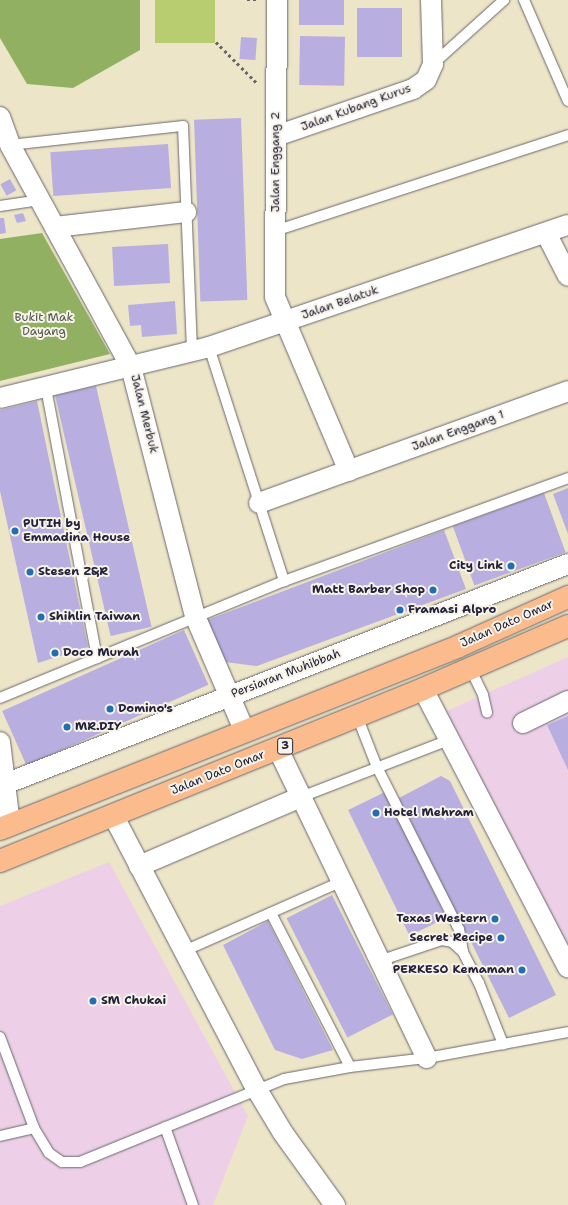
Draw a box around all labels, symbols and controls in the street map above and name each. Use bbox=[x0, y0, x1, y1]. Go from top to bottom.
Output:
street label: Jalan Kubang Kurus bbox=[299, 81, 413, 135]
street label: Jalan Enggang 2 bbox=[269, 112, 283, 212]
street label: Jalan Belatuk bbox=[300, 283, 380, 323]
park label: Bukit Mak Dayang bbox=[15, 311, 73, 339]
street label: Jalan Merbuk bbox=[127, 373, 161, 455]
street label: Jalan Enggang 1 bbox=[410, 408, 506, 454]
place label: PUTIH by Emmadina House bbox=[23, 517, 130, 545]
marker: PUTIH by Emmadina House bbox=[10, 526, 20, 536]
place label: City Link bbox=[449, 559, 503, 573]
marker: City Link bbox=[506, 561, 516, 571]
place label: Stesen Z&R bbox=[38, 565, 108, 579]
marker: Stesen Z&R bbox=[25, 567, 35, 577]
place label: Matt Barber Shop bbox=[312, 583, 425, 597]
marker: Matt Barber Shop bbox=[428, 585, 438, 595]
street label: Jalan Dato Omar bbox=[458, 597, 556, 651]
place label: Framasi Alpro bbox=[408, 603, 496, 617]
marker: Framasi Alpro bbox=[395, 605, 405, 615]
place label: Shihlin Taiwan bbox=[49, 610, 140, 624]
marker: Shihlin Taiwan bbox=[36, 612, 46, 622]
place label: Doco Murah bbox=[63, 646, 139, 660]
street label: Persiaran Muhibbah bbox=[229, 646, 343, 702]
marker: Doco Murah bbox=[50, 648, 60, 658]
place label: Domino's bbox=[118, 702, 173, 716]
marker: Domino's bbox=[105, 704, 115, 714]
place label: MR.DIY bbox=[75, 720, 121, 734]
marker: MR.DIY bbox=[62, 722, 72, 732]
road number: 3 bbox=[277, 737, 293, 755]
street label: Jalan Dato Omar bbox=[169, 748, 267, 798]
place label: Hotel Mehram bbox=[384, 806, 474, 820]
marker: Hotel Mehram bbox=[371, 808, 381, 818]
place label: Texas Western bbox=[396, 912, 487, 926]
marker: Texas Western bbox=[490, 914, 500, 924]
place label: Secret Recipe bbox=[409, 931, 493, 945]
marker: Secret Recipe bbox=[496, 933, 506, 943]
place label: PERKESO Kemaman bbox=[393, 963, 514, 977]
marker: PERKESO Kemaman bbox=[517, 965, 527, 975]
place label: SM Chukai bbox=[101, 994, 166, 1008]
marker: SM Chukai bbox=[88, 996, 98, 1006]

